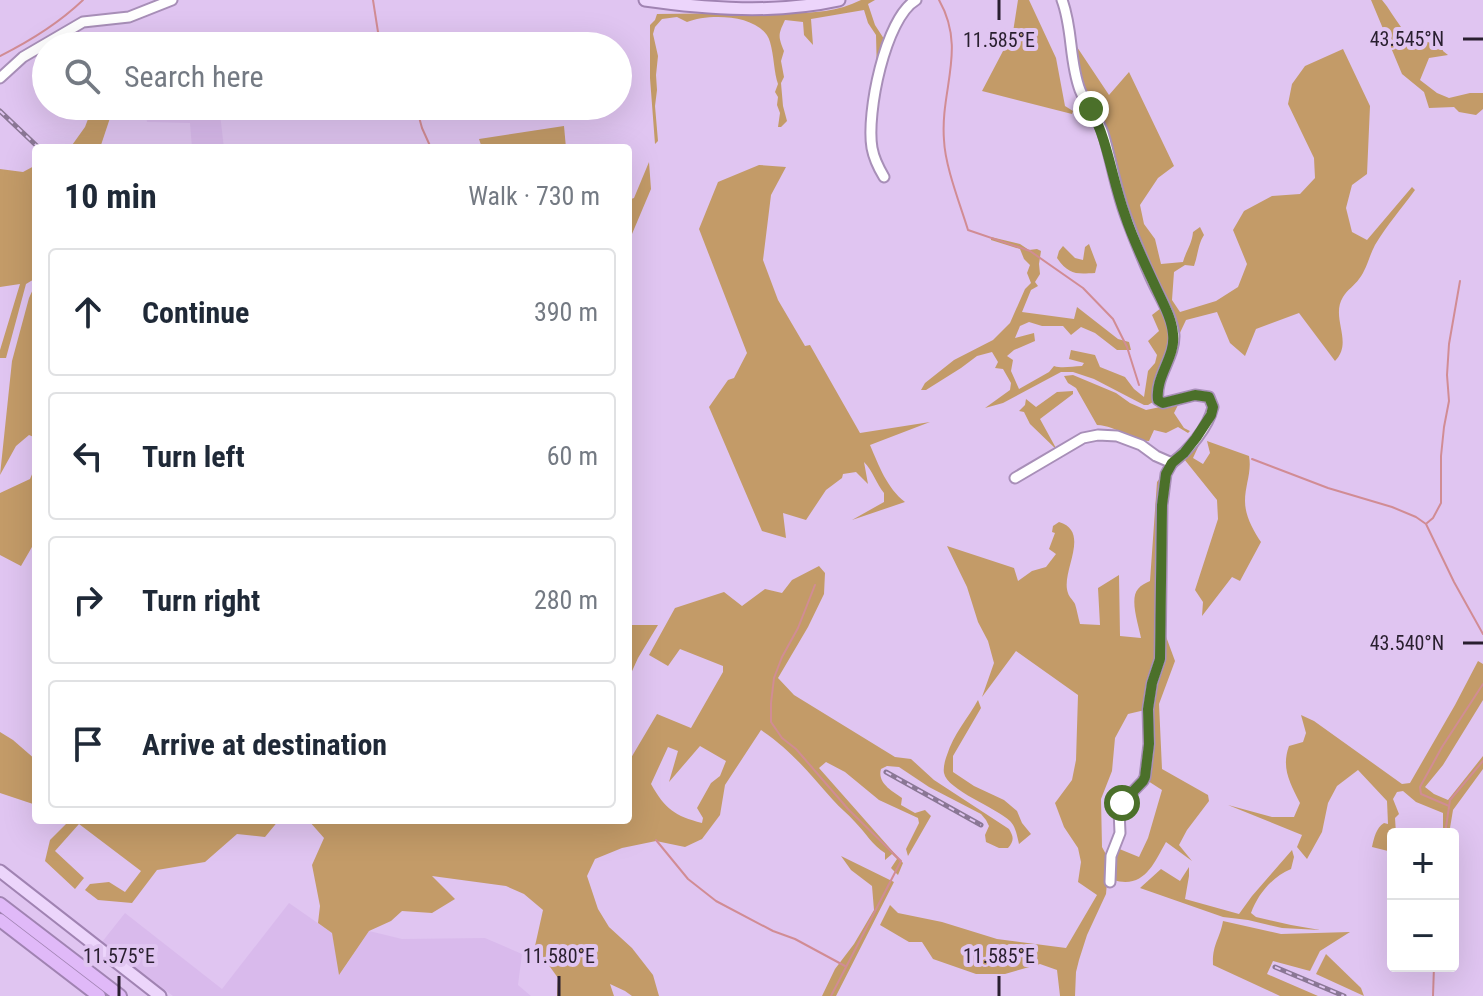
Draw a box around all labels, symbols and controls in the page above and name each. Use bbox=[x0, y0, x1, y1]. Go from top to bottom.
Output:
text: 43.545°N bbox=[1370, 27, 1444, 51]
text: 11.585°E bbox=[963, 28, 1035, 52]
search box bbox=[32, 32, 632, 120]
icon: search bbox=[60, 54, 104, 98]
text: Search here bbox=[124, 59, 264, 94]
route end bbox=[1073, 91, 1109, 127]
text: 10 min bbox=[64, 176, 157, 216]
text: Walk · 730 m bbox=[468, 181, 600, 211]
icon: ahead bbox=[66, 290, 110, 334]
text: Continue bbox=[142, 295, 249, 330]
text: 390 m bbox=[534, 297, 598, 327]
icon: left bbox=[66, 434, 110, 478]
text: Turn left bbox=[142, 439, 245, 474]
text: 60 m bbox=[547, 441, 598, 471]
icon: right bbox=[66, 578, 110, 622]
text: Turn right bbox=[142, 583, 260, 618]
text: 280 m bbox=[534, 585, 598, 615]
text: 43.540°N bbox=[1370, 631, 1444, 655]
icon: arrive bbox=[66, 722, 110, 766]
text: Arrive at destination bbox=[142, 727, 387, 762]
route start bbox=[1104, 785, 1140, 821]
map controls bbox=[1387, 828, 1459, 972]
button: + bbox=[1387, 828, 1459, 900]
button: − bbox=[1387, 900, 1459, 972]
text: 11.575°E bbox=[83, 944, 155, 968]
text: 11.580°E bbox=[523, 944, 595, 968]
text: 11.585°E bbox=[963, 944, 1035, 968]

